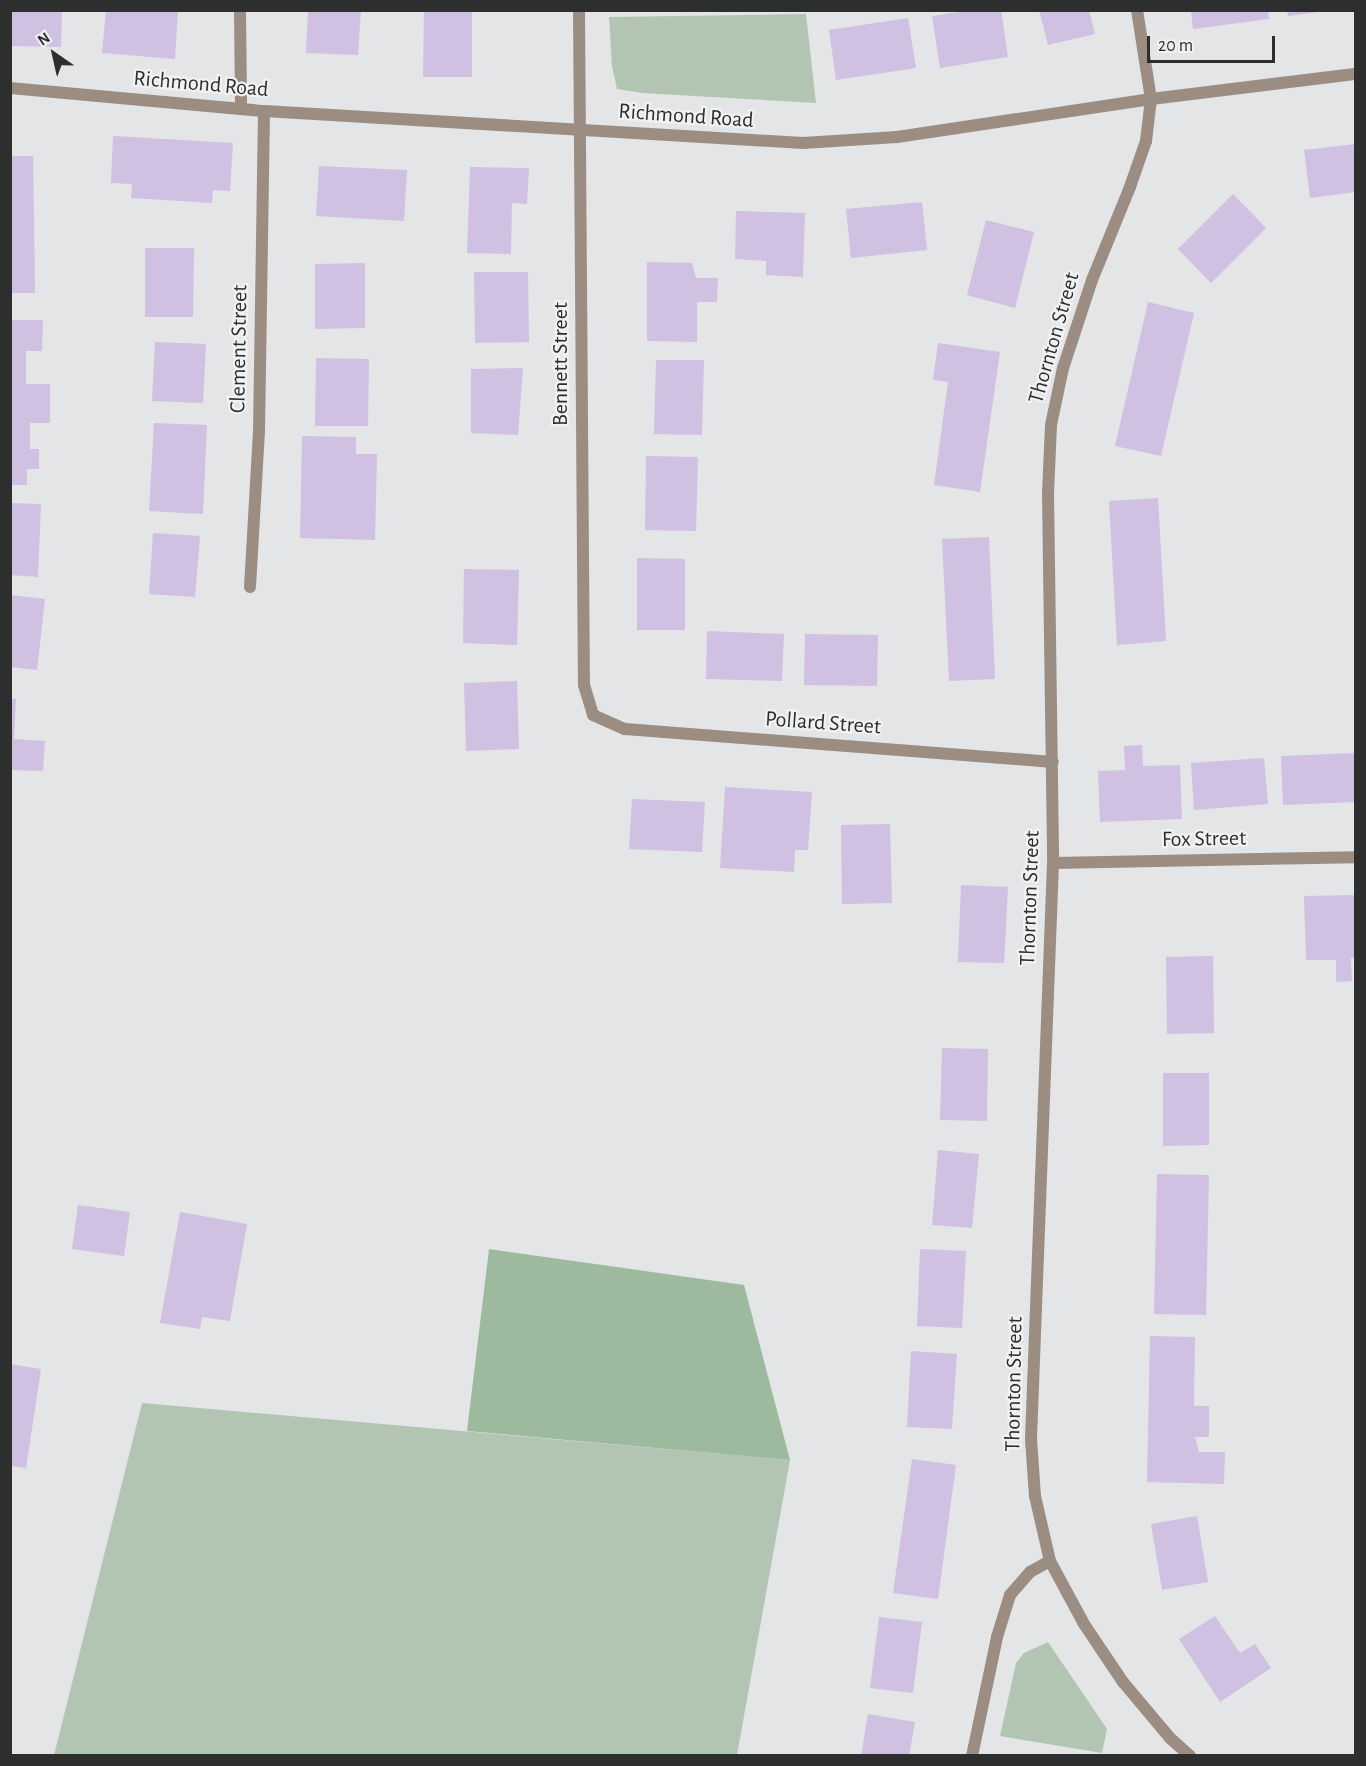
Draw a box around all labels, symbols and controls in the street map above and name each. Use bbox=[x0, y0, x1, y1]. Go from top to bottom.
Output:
north arrow bbox=[24, 24, 84, 84]
scale bar bbox=[1150, 24, 1278, 62]
text: N bbox=[35, 29, 53, 49]
text: 20 m bbox=[1158, 37, 1193, 55]
street label: Richmond Road bbox=[132, 65, 270, 103]
street label: Richmond Road bbox=[617, 98, 755, 134]
street label: Thornton Street bbox=[1023, 269, 1085, 407]
street label: Clement Street bbox=[225, 285, 253, 413]
street label: Bennett Street bbox=[548, 302, 574, 426]
street label: Pollard Street bbox=[764, 706, 882, 740]
street label: Fox Street bbox=[1162, 825, 1246, 853]
street label: Thornton Street bbox=[1014, 830, 1046, 966]
street label: Thornton Street bbox=[1000, 1316, 1028, 1452]

